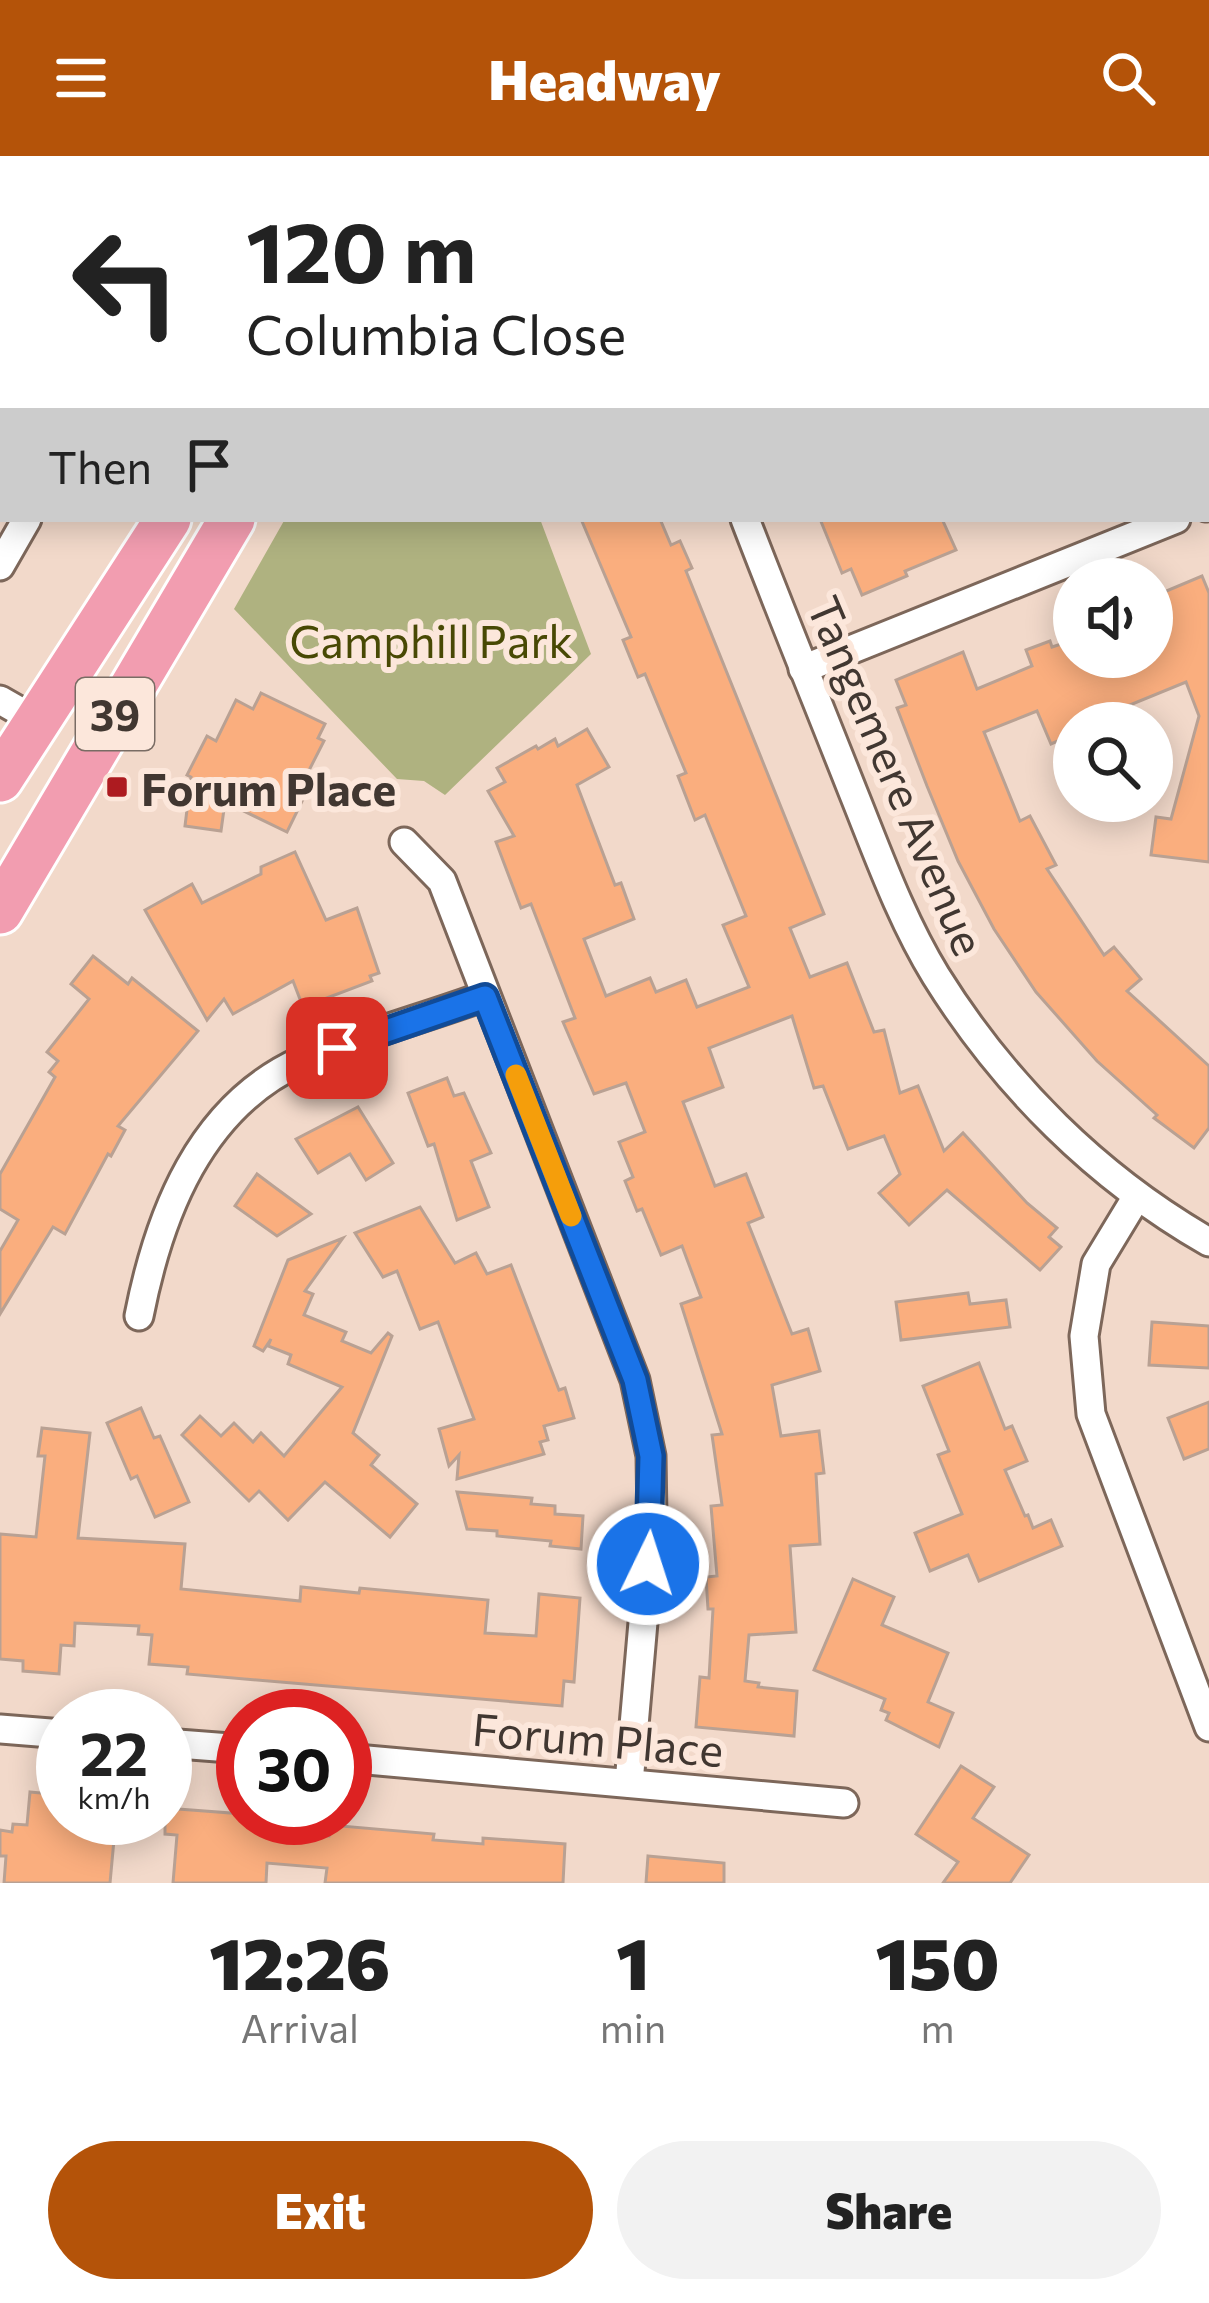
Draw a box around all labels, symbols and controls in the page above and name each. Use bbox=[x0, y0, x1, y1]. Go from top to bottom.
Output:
icon: menu bbox=[48, 45, 114, 111]
text: Headway bbox=[488, 45, 721, 111]
icon: search bbox=[1095, 45, 1161, 111]
text: 120 m bbox=[246, 198, 476, 300]
icon: left bbox=[48, 204, 204, 360]
text: Columbia Close bbox=[246, 300, 626, 366]
icon: arrive bbox=[176, 432, 242, 498]
text: Then bbox=[48, 438, 152, 493]
map controls bbox=[1053, 558, 1173, 822]
button: sound bbox=[1053, 558, 1173, 678]
street label: Tangemere Avenue bbox=[798, 587, 998, 963]
park label: Camphill Park bbox=[289, 612, 573, 667]
road number: 39 bbox=[76, 678, 154, 750]
button: search bbox=[1053, 702, 1173, 822]
place label: Forum Place bbox=[141, 760, 396, 815]
marker: Forum Place bbox=[104, 774, 130, 800]
pin bbox=[286, 997, 388, 1099]
icon: arrive bbox=[304, 1015, 370, 1081]
position arrow bbox=[585, 1501, 711, 1627]
speed limit sign: 30 bbox=[216, 1689, 372, 1845]
street label: Forum Place bbox=[470, 1700, 726, 1776]
text: 22 bbox=[80, 1715, 148, 1788]
text: km/h bbox=[78, 1778, 150, 1815]
text: 12:26 bbox=[209, 1917, 390, 2005]
text: 1 bbox=[616, 1917, 650, 2005]
text: 150 bbox=[875, 1917, 1000, 2005]
text: Arrival bbox=[241, 2003, 359, 2051]
text: min bbox=[600, 2003, 666, 2051]
text: m bbox=[921, 2003, 955, 2051]
button: Exit bbox=[48, 2141, 593, 2279]
button: Share bbox=[617, 2141, 1161, 2279]

